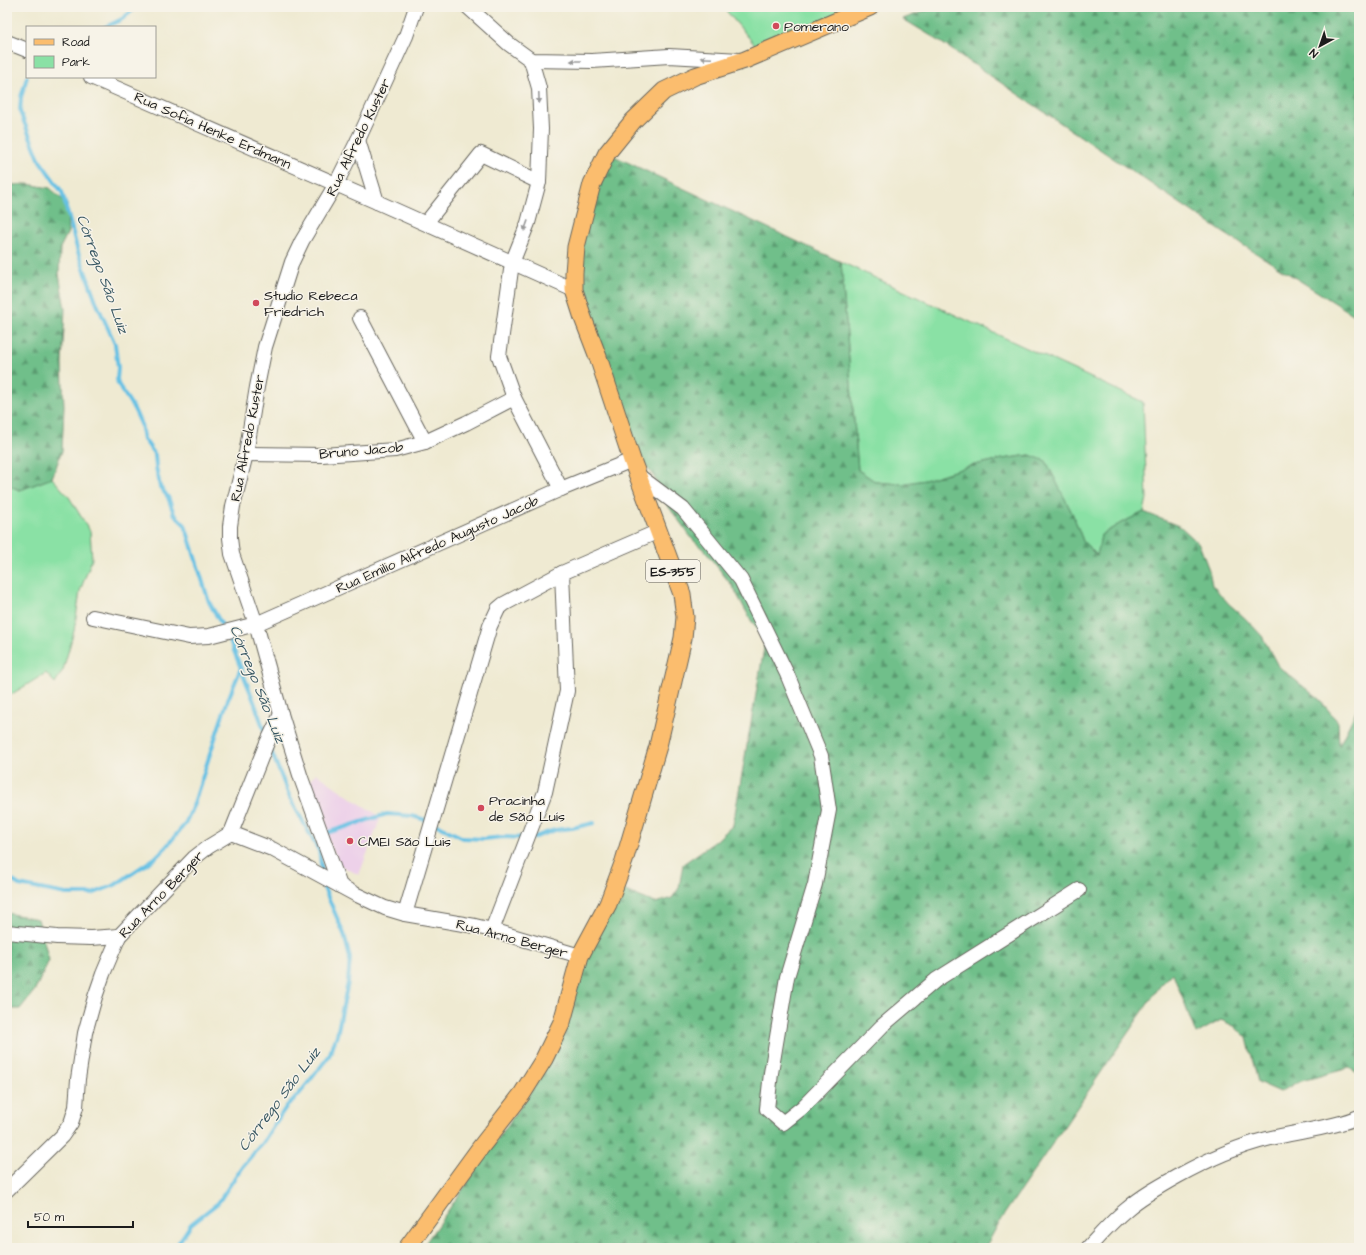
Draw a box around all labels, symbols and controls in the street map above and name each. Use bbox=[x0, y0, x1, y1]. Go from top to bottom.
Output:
place label: Pomerano bbox=[784, 17, 849, 37]
marker: Pomerano bbox=[771, 21, 781, 31]
legend bbox=[26, 26, 156, 78]
north arrow bbox=[1300, 26, 1340, 66]
text: Road bbox=[62, 34, 90, 51]
text: N bbox=[1306, 45, 1321, 61]
text: Park bbox=[62, 54, 90, 71]
one-way arrow bbox=[700, 54, 712, 61]
one-way arrow bbox=[569, 58, 582, 64]
street label: Rua Alfredo Kuster bbox=[322, 75, 396, 200]
street label: Rua Sofia Henke Erdmann bbox=[131, 87, 294, 175]
one-way arrow bbox=[536, 92, 543, 104]
water label: Córrego São Luiz bbox=[70, 212, 134, 338]
one-way arrow bbox=[523, 220, 529, 232]
place label: Studio Rebeca Friedrich bbox=[264, 286, 358, 322]
marker: Studio Rebeca Friedrich bbox=[251, 298, 261, 308]
street label: Rua Alfredo Kuster bbox=[226, 373, 270, 503]
street label: Bruno Jacob bbox=[318, 437, 404, 465]
street label: Rua Emilio Alfredo Augusto Jacob bbox=[333, 491, 542, 599]
road number: ES-355 bbox=[646, 560, 700, 582]
water label: Córrego São Luiz bbox=[223, 622, 291, 748]
place label: Pracinha de São Luís bbox=[489, 791, 565, 827]
marker: Pracinha de São Luís bbox=[476, 803, 486, 813]
place label: CMEI São Luis bbox=[358, 832, 451, 852]
marker: CMEI São Luis bbox=[345, 836, 355, 846]
street label: Rua Arno Berger bbox=[115, 846, 209, 943]
street label: Rua Arno Berger bbox=[454, 914, 570, 964]
water label: Córrego São Luiz bbox=[233, 1042, 327, 1156]
scale bar bbox=[28, 1203, 133, 1229]
text: 50 m bbox=[34, 1209, 65, 1226]

